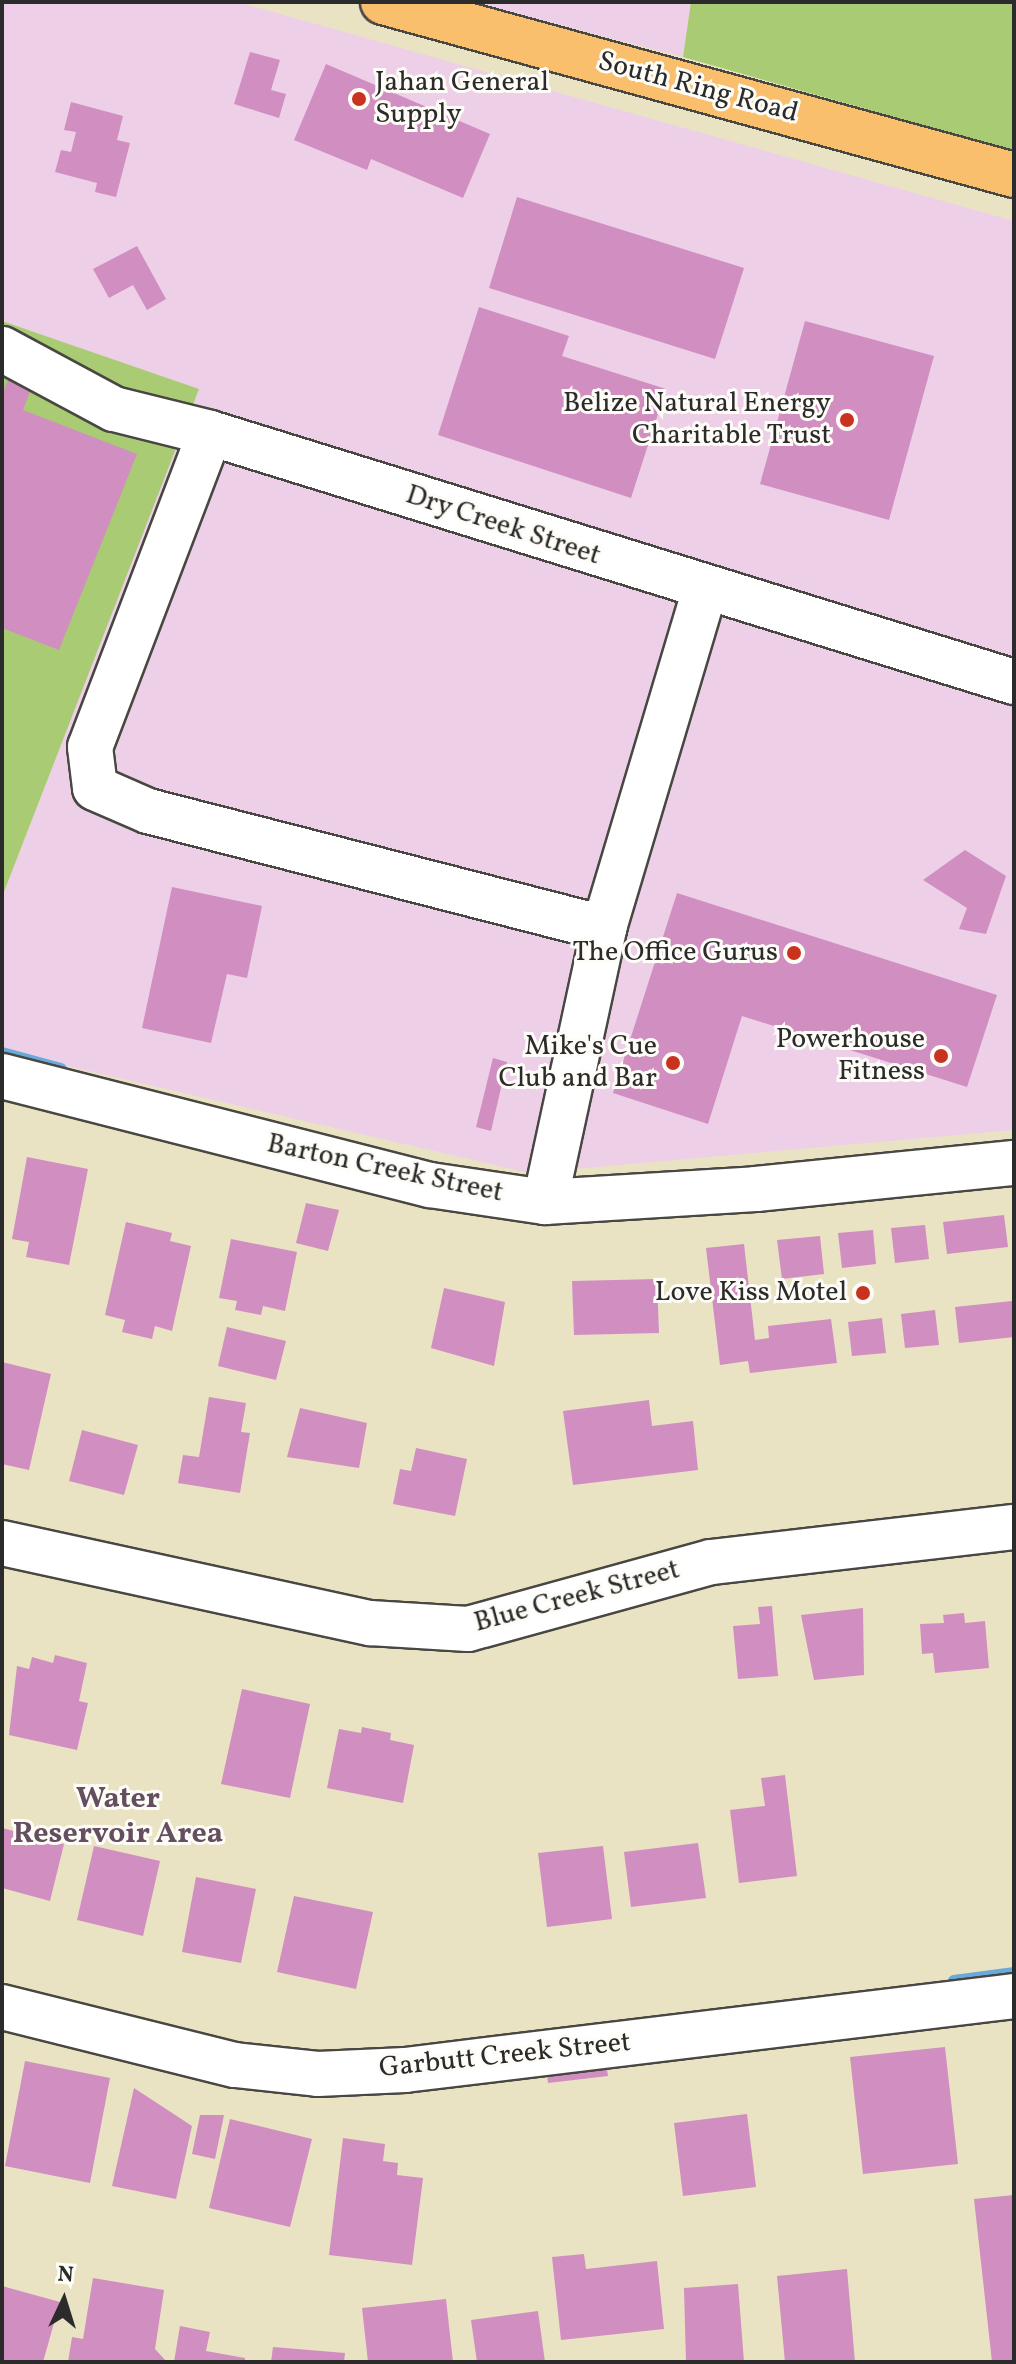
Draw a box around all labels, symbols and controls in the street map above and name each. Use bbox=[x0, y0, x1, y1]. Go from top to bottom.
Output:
street label: South Ring Road bbox=[594, 45, 802, 131]
place label: Jahan General Supply bbox=[375, 66, 549, 132]
marker: Jahan General Supply bbox=[350, 90, 368, 108]
place label: Belize Natural Energy Charitable Trust bbox=[563, 387, 831, 453]
marker: Belize Natural Energy Charitable Trust bbox=[838, 411, 856, 429]
street label: Dry Creek Street bbox=[401, 479, 605, 573]
place label: The Office Gurus bbox=[572, 936, 778, 970]
marker: The Office Gurus bbox=[785, 944, 803, 962]
place label: Powerhouse Fitness bbox=[776, 1023, 925, 1089]
place label: Mike's Cue Club and Bar bbox=[498, 1030, 657, 1096]
marker: Powerhouse Fitness bbox=[932, 1047, 950, 1065]
marker: Mike's Cue Club and Bar bbox=[664, 1054, 682, 1072]
street label: Barton Creek Street bbox=[264, 1128, 506, 1210]
place label: Love Kiss Motel bbox=[655, 1276, 847, 1310]
marker: Love Kiss Motel bbox=[854, 1284, 872, 1302]
street label: Blue Creek Street bbox=[471, 1553, 683, 1641]
district label: Water Reservoir Area bbox=[13, 1781, 223, 1852]
street label: Garbutt Creek Street bbox=[377, 2026, 633, 2086]
north arrow bbox=[24, 2260, 104, 2340]
text: N bbox=[57, 2260, 75, 2292]

